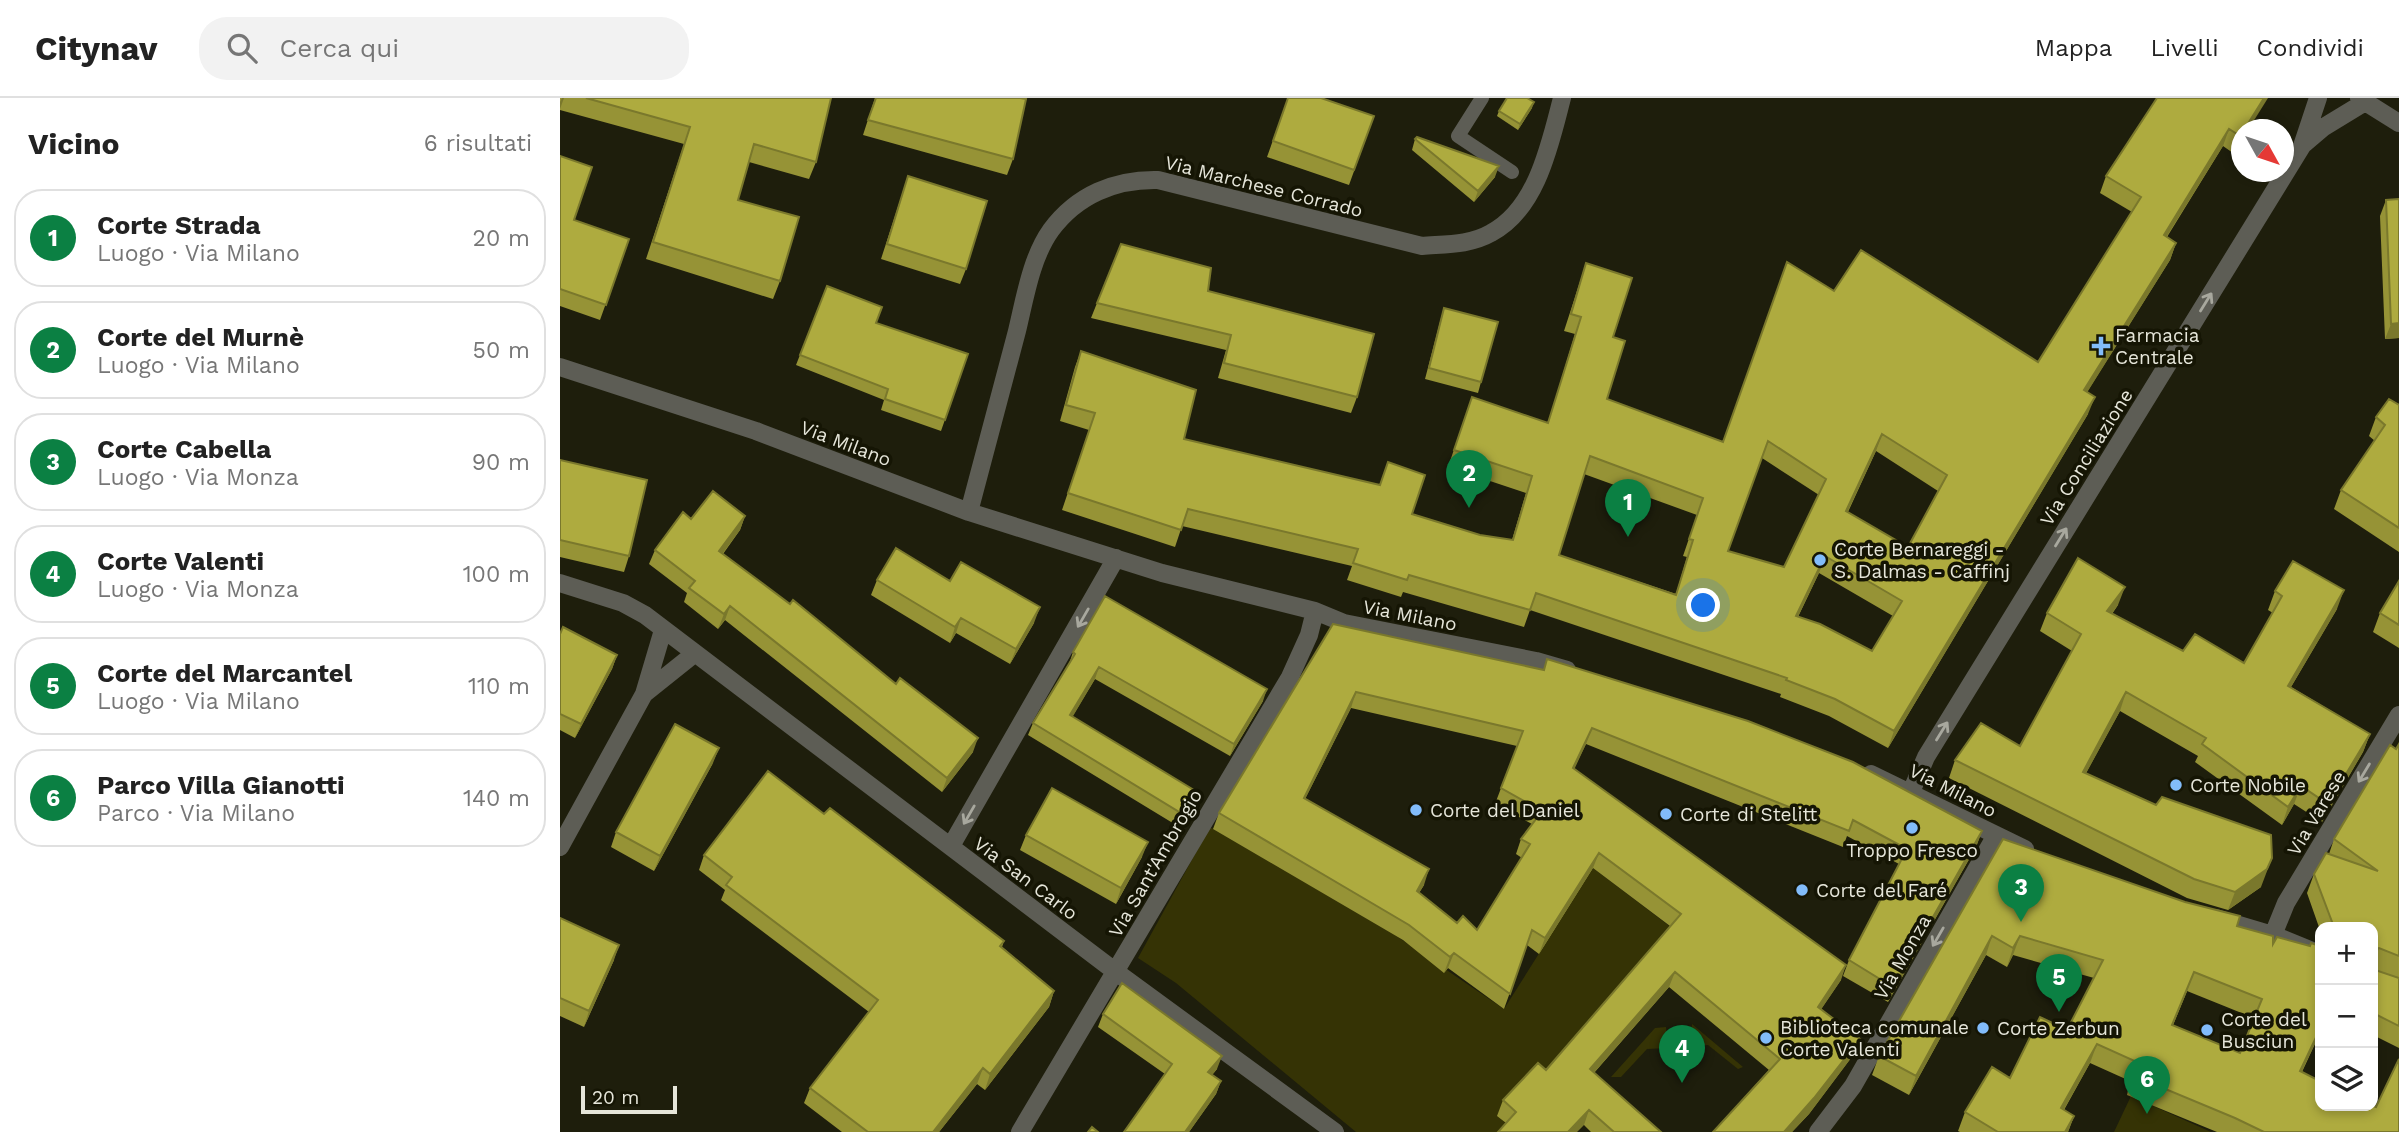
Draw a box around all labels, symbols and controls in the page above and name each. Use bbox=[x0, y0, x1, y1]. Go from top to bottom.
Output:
search box bbox=[199, 17, 689, 80]
text: Citynav bbox=[35, 29, 157, 68]
icon: search bbox=[223, 29, 261, 67]
text: Cerca qui bbox=[279, 33, 399, 63]
text: Mappa bbox=[2035, 34, 2112, 62]
text: Livelli bbox=[2150, 34, 2219, 62]
text: Condividi bbox=[2257, 34, 2364, 62]
north arrow bbox=[2231, 119, 2294, 182]
text: Vicino bbox=[28, 126, 120, 161]
text: 6 risultati bbox=[424, 130, 532, 157]
street label: Via Marchese Corrado bbox=[1163, 151, 1365, 222]
text: Corte Strada bbox=[97, 210, 260, 240]
text: 1 bbox=[48, 225, 58, 252]
text: 20 m bbox=[473, 225, 530, 252]
text: Luogo · Via Milano bbox=[97, 240, 300, 267]
one-way arrow bbox=[2199, 292, 2213, 312]
text: Corte del Murnè bbox=[97, 322, 304, 352]
place label: Farmacia Centrale bbox=[2115, 324, 2200, 369]
text: 2 bbox=[46, 337, 60, 364]
text: 50 m bbox=[473, 337, 530, 364]
marker: Farmacia Centrale bbox=[2093, 338, 2109, 354]
text: Luogo · Via Milano bbox=[97, 352, 300, 379]
street label: Via Conciliazione bbox=[2035, 385, 2138, 530]
street label: Via Milano bbox=[797, 416, 894, 471]
text: Corte Cabella bbox=[97, 434, 271, 464]
text: 3 bbox=[46, 449, 60, 476]
text: 90 m bbox=[472, 449, 530, 476]
pin: 2 bbox=[1446, 450, 1492, 508]
text: Luogo · Via Monza bbox=[97, 464, 299, 491]
pin: 1 bbox=[1605, 479, 1651, 537]
one-way arrow bbox=[2055, 528, 2069, 548]
place label: Corte Bernareggi - S. Dalmas - Caffinj bbox=[1834, 538, 2010, 583]
text: Corte Valenti bbox=[97, 546, 264, 576]
marker: Corte Bernareggi - S. Dalmas - Caffinj bbox=[1812, 552, 1828, 568]
text: 4 bbox=[46, 561, 60, 588]
text: 100 m bbox=[463, 561, 530, 588]
text: Luogo · Via Monza bbox=[97, 576, 299, 603]
your location bbox=[1686, 588, 1720, 622]
street label: Via Milano bbox=[1361, 595, 1459, 636]
one-way arrow bbox=[1076, 607, 1090, 627]
text: Corte del Marcantel bbox=[97, 658, 352, 688]
text: 5 bbox=[46, 673, 60, 700]
text: 110 m bbox=[468, 673, 530, 700]
text: Luogo · Via Milano bbox=[97, 688, 300, 715]
one-way arrow bbox=[1936, 722, 1950, 742]
street label: Via Milano bbox=[1905, 759, 2000, 822]
one-way arrow bbox=[2357, 763, 2371, 783]
street label: Via Varese bbox=[2282, 767, 2351, 860]
text: Parco Villa Gianotti bbox=[97, 770, 345, 800]
place label: Corte Nobile bbox=[2190, 774, 2306, 797]
marker: Corte Nobile bbox=[2168, 777, 2184, 793]
text: 6 bbox=[46, 785, 60, 812]
text: 140 m bbox=[463, 785, 530, 812]
street label: Via Sant'Ambrogio bbox=[1104, 785, 1207, 941]
place label: Corte del Daniel bbox=[1430, 799, 1580, 822]
text: Parco · Via Milano bbox=[97, 800, 295, 827]
marker: Corte del Daniel bbox=[1408, 802, 1424, 818]
place label: Corte di Stelitt bbox=[1680, 803, 1817, 826]
one-way arrow bbox=[962, 804, 976, 824]
marker: Corte di Stelitt bbox=[1658, 806, 1674, 822]
marker: Troppo Fresco bbox=[1904, 820, 1920, 836]
street label: Via San Carlo bbox=[969, 832, 1082, 925]
place label: Troppo Fresco bbox=[1846, 839, 1978, 862]
pin: 3 bbox=[1998, 864, 2044, 922]
place label: Corte del Faré bbox=[1816, 879, 1947, 902]
marker: Corte del Faré bbox=[1794, 882, 1810, 898]
street label: Via Monza bbox=[1869, 910, 1936, 1004]
map controls bbox=[2315, 922, 2378, 1111]
button: + bbox=[2315, 922, 2378, 985]
one-way arrow bbox=[1931, 927, 1945, 947]
pin: 5 bbox=[2036, 954, 2082, 1012]
button: − bbox=[2315, 985, 2378, 1048]
place label: Corte del Busciun bbox=[2221, 1008, 2307, 1053]
place label: Biblioteca comunale Corte Valenti bbox=[1780, 1016, 1969, 1061]
place label: Corte Zerbun bbox=[1997, 1017, 2120, 1040]
marker: Corte Zerbun bbox=[1975, 1020, 1991, 1036]
marker: Corte del Busciun bbox=[2199, 1022, 2215, 1038]
pin: 4 bbox=[1659, 1025, 1705, 1083]
marker: Biblioteca comunale Corte Valenti bbox=[1758, 1030, 1774, 1046]
button: layers bbox=[2315, 1048, 2378, 1111]
pin: 6 bbox=[2124, 1056, 2170, 1114]
scale bar bbox=[581, 1083, 677, 1115]
text: 20 m bbox=[592, 1086, 639, 1109]

